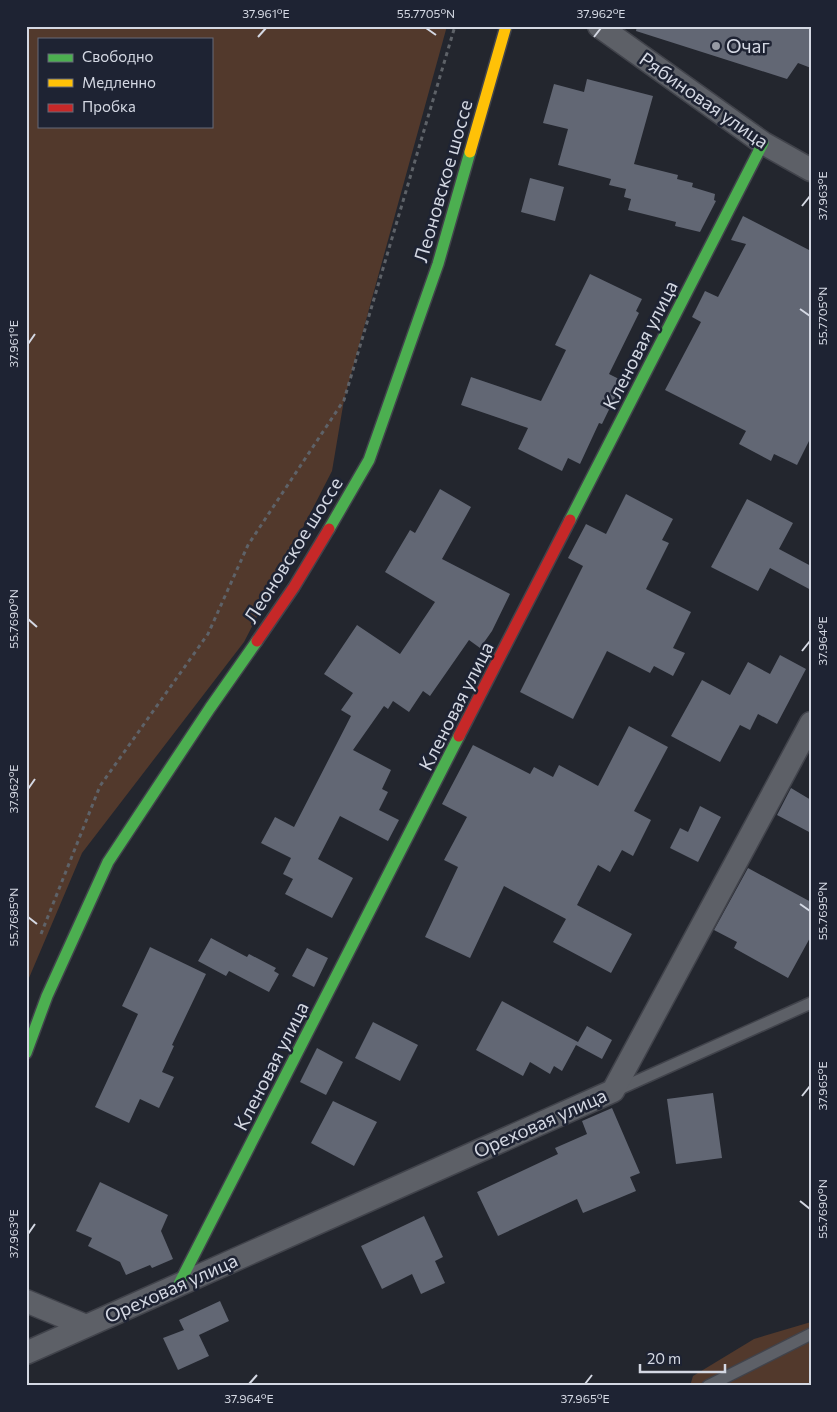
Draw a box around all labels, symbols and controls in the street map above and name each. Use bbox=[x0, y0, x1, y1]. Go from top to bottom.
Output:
text: 37.961°E bbox=[242, 6, 290, 20]
text: 55.7705°N bbox=[397, 6, 455, 20]
text: 37.962°E bbox=[577, 6, 626, 20]
place label: Очаг bbox=[726, 34, 770, 57]
legend bbox=[38, 38, 212, 128]
marker: Очаг bbox=[710, 40, 722, 52]
text: Свободно bbox=[82, 47, 153, 65]
street label: Рябиновая улица bbox=[635, 47, 773, 153]
text: Медленно bbox=[82, 73, 156, 91]
text: Пробка bbox=[82, 97, 136, 115]
street label: Леоновское шоссе bbox=[408, 97, 477, 265]
text: 37.963°E bbox=[815, 171, 829, 221]
street label: Кленовая улица bbox=[597, 277, 682, 413]
text: 55.7705°N bbox=[815, 287, 829, 345]
text: 37.961°E bbox=[6, 320, 20, 368]
street label: Леоновское шоссе bbox=[238, 472, 347, 627]
text: 55.7690°N bbox=[6, 589, 20, 649]
text: 37.964°E bbox=[815, 616, 829, 666]
street label: Кленовая улица bbox=[413, 638, 498, 774]
text: 37.962°E bbox=[6, 765, 20, 814]
text: 55.7695°N bbox=[815, 882, 829, 940]
text: 55.7685°N bbox=[6, 888, 20, 946]
street label: Кленовая улица bbox=[228, 998, 313, 1134]
text: 37.965°E bbox=[815, 1061, 829, 1111]
street label: Ореховая улица bbox=[470, 1083, 610, 1162]
text: 55.7690°N bbox=[815, 1179, 829, 1239]
text: 37.963°E bbox=[6, 1209, 20, 1259]
street label: Ореховая улица bbox=[101, 1248, 241, 1327]
scale bar bbox=[640, 1342, 724, 1374]
text: 20 m bbox=[647, 1349, 681, 1367]
text: 37.964°E bbox=[224, 1391, 274, 1405]
text: 37.965°E bbox=[560, 1391, 610, 1405]

